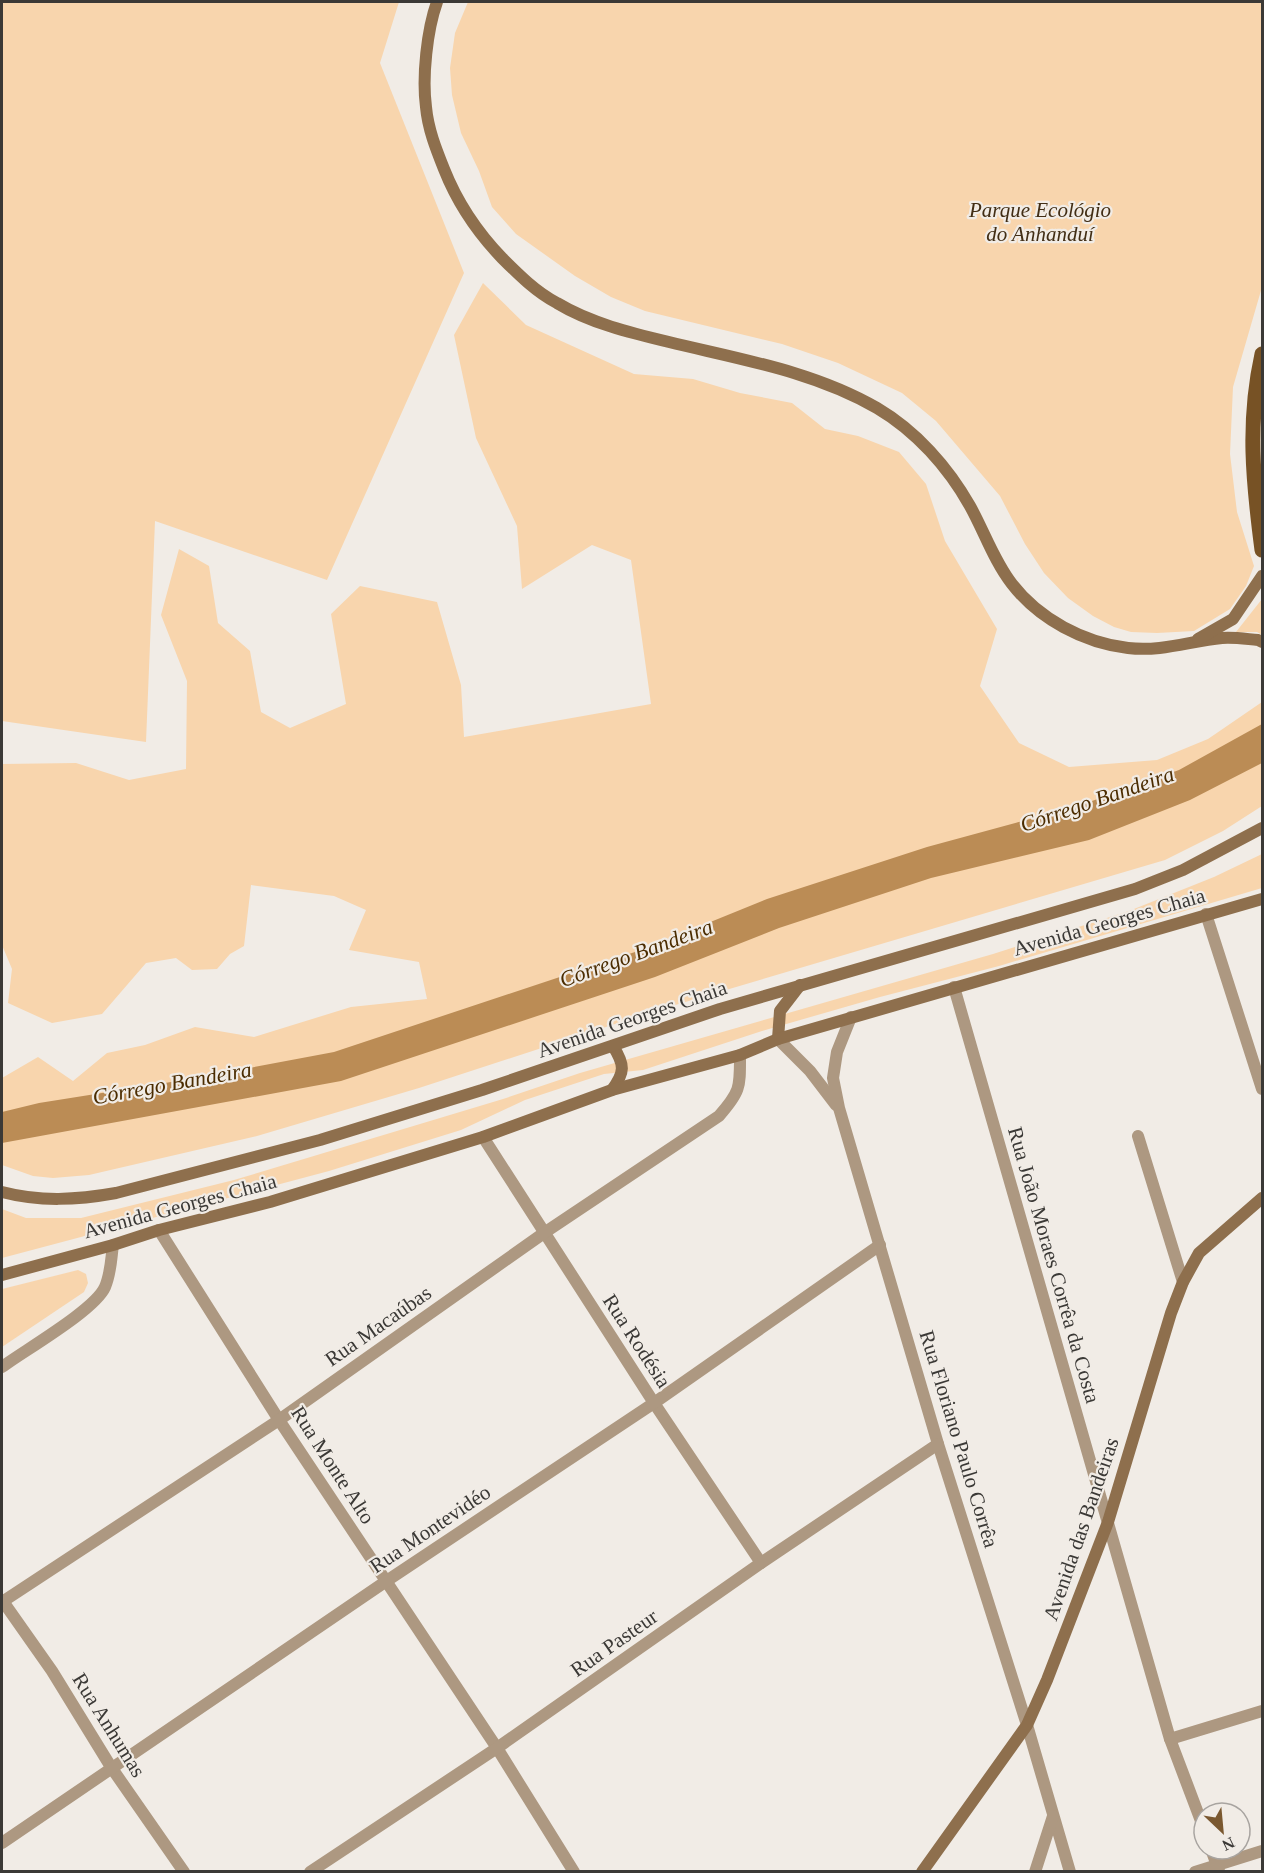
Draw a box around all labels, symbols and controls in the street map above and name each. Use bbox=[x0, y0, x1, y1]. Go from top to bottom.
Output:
park label: Parque Ecológio do Anhanduí bbox=[968, 198, 1111, 246]
water label: Córrego Bandeira bbox=[1017, 761, 1177, 837]
street label: Avenida Georges Chaia bbox=[1010, 883, 1208, 961]
water label: Córrego Bandeira bbox=[556, 914, 716, 992]
street label: Avenida Georges Chaia bbox=[534, 975, 730, 1063]
water label: Córrego Bandeira bbox=[90, 1057, 254, 1109]
street label: Rua João Moraes Corrêa da Costa bbox=[1003, 1124, 1105, 1407]
street label: Avenida Georges Chaia bbox=[81, 1169, 280, 1243]
street label: Rua Macaúbas bbox=[320, 1281, 436, 1371]
street label: Rua Rodésia bbox=[598, 1290, 676, 1393]
street label: Rua Floriano Paulo Corrêa bbox=[915, 1328, 1004, 1551]
street label: Rua Monte Alto bbox=[286, 1402, 380, 1528]
street label: Avenida das Bandeiras bbox=[1038, 1434, 1124, 1624]
street label: Rua Montevidéo bbox=[365, 1480, 495, 1578]
street label: Rua Pasteur bbox=[566, 1604, 662, 1682]
street label: Rua Anhumas bbox=[67, 1668, 151, 1782]
north arrow bbox=[1192, 1801, 1252, 1861]
text: N bbox=[1219, 1834, 1237, 1854]

